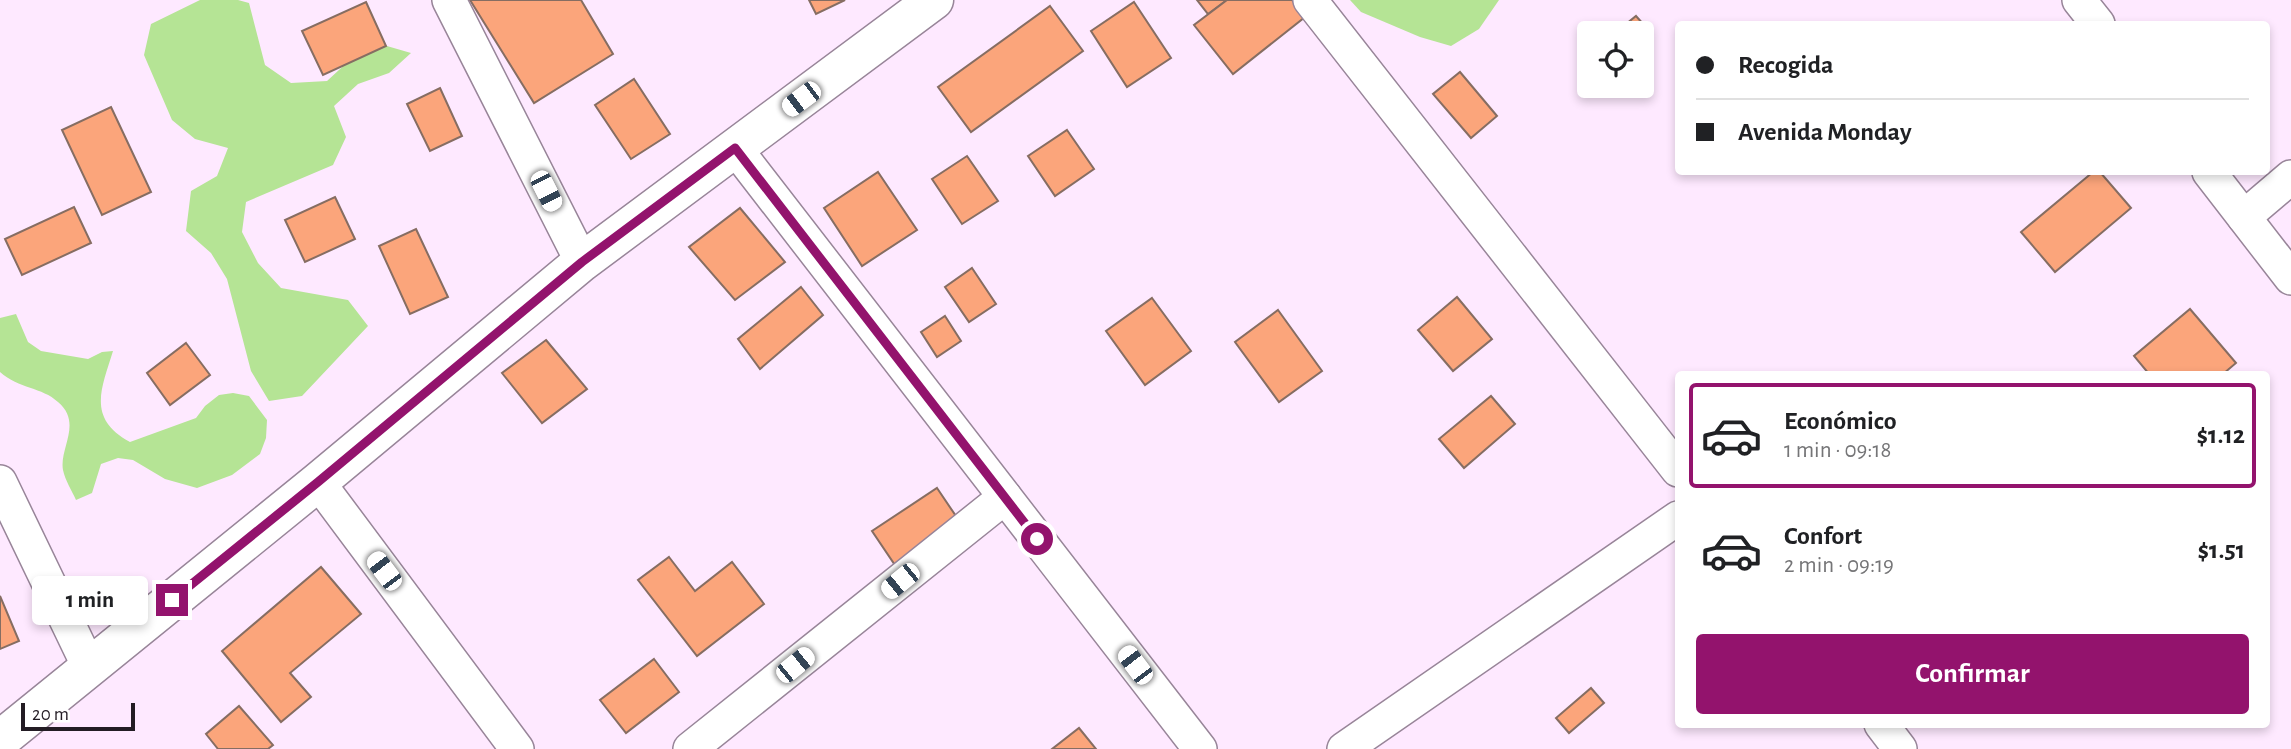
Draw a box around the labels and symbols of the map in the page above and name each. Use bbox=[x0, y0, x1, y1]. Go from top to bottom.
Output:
car bbox=[778, 78, 825, 120]
car bbox=[528, 168, 565, 214]
route start bbox=[1021, 523, 1053, 555]
car bbox=[363, 548, 406, 594]
car bbox=[878, 560, 923, 602]
callout: 1 min bbox=[32, 576, 148, 624]
route end bbox=[156, 584, 188, 616]
car bbox=[1114, 642, 1157, 688]
car bbox=[773, 644, 818, 686]
scale bar bbox=[21, 700, 135, 732]

